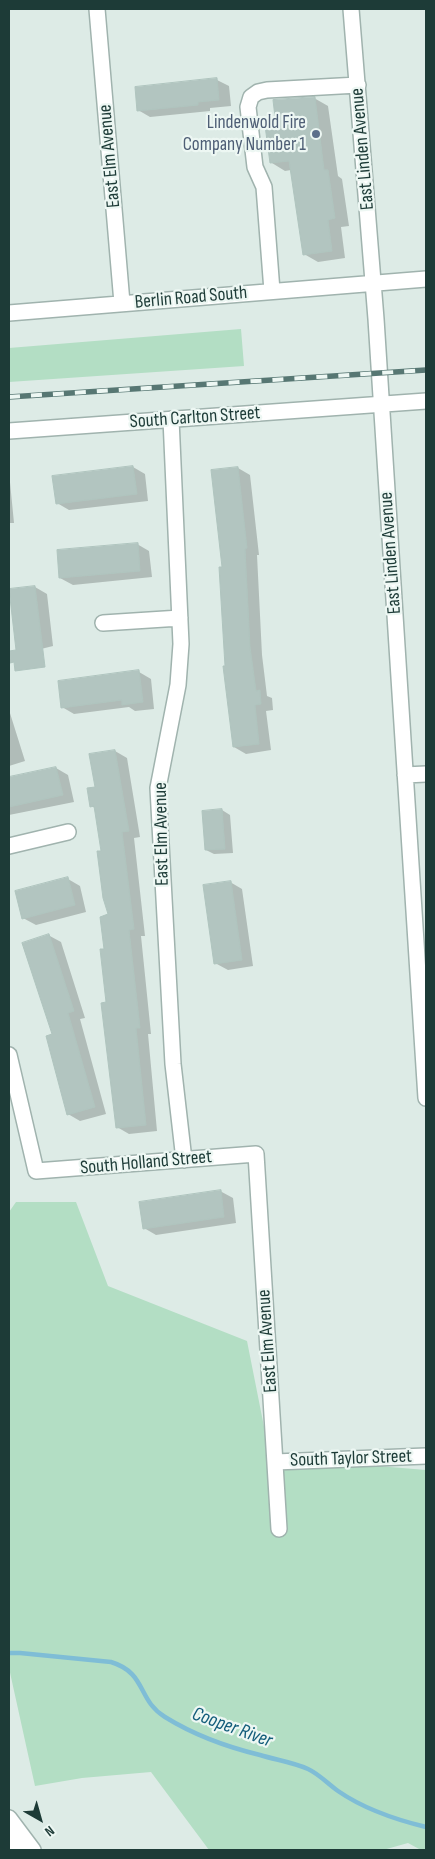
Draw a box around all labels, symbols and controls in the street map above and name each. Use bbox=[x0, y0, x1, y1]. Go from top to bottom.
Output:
street label: East Linden Avenue bbox=[346, 87, 380, 211]
street label: East Elm Avenue bbox=[94, 103, 126, 209]
place label: Lindenwold Fire Company Number 1 bbox=[183, 112, 306, 156]
marker: Lindenwold Fire Company Number 1 bbox=[310, 128, 322, 140]
street label: Berlin Road South bbox=[134, 282, 248, 314]
street label: South Carlton Street bbox=[129, 402, 261, 434]
street label: East Linden Avenue bbox=[375, 491, 407, 615]
street label: East Elm Avenue bbox=[150, 782, 174, 886]
street label: South Holland Street bbox=[79, 1146, 213, 1180]
street label: East Elm Avenue bbox=[253, 1289, 283, 1393]
street label: South Taylor Street bbox=[290, 1445, 412, 1473]
water label: Cooper River bbox=[189, 1702, 275, 1754]
north arrow bbox=[15, 1794, 65, 1844]
text: N bbox=[41, 1822, 58, 1840]

